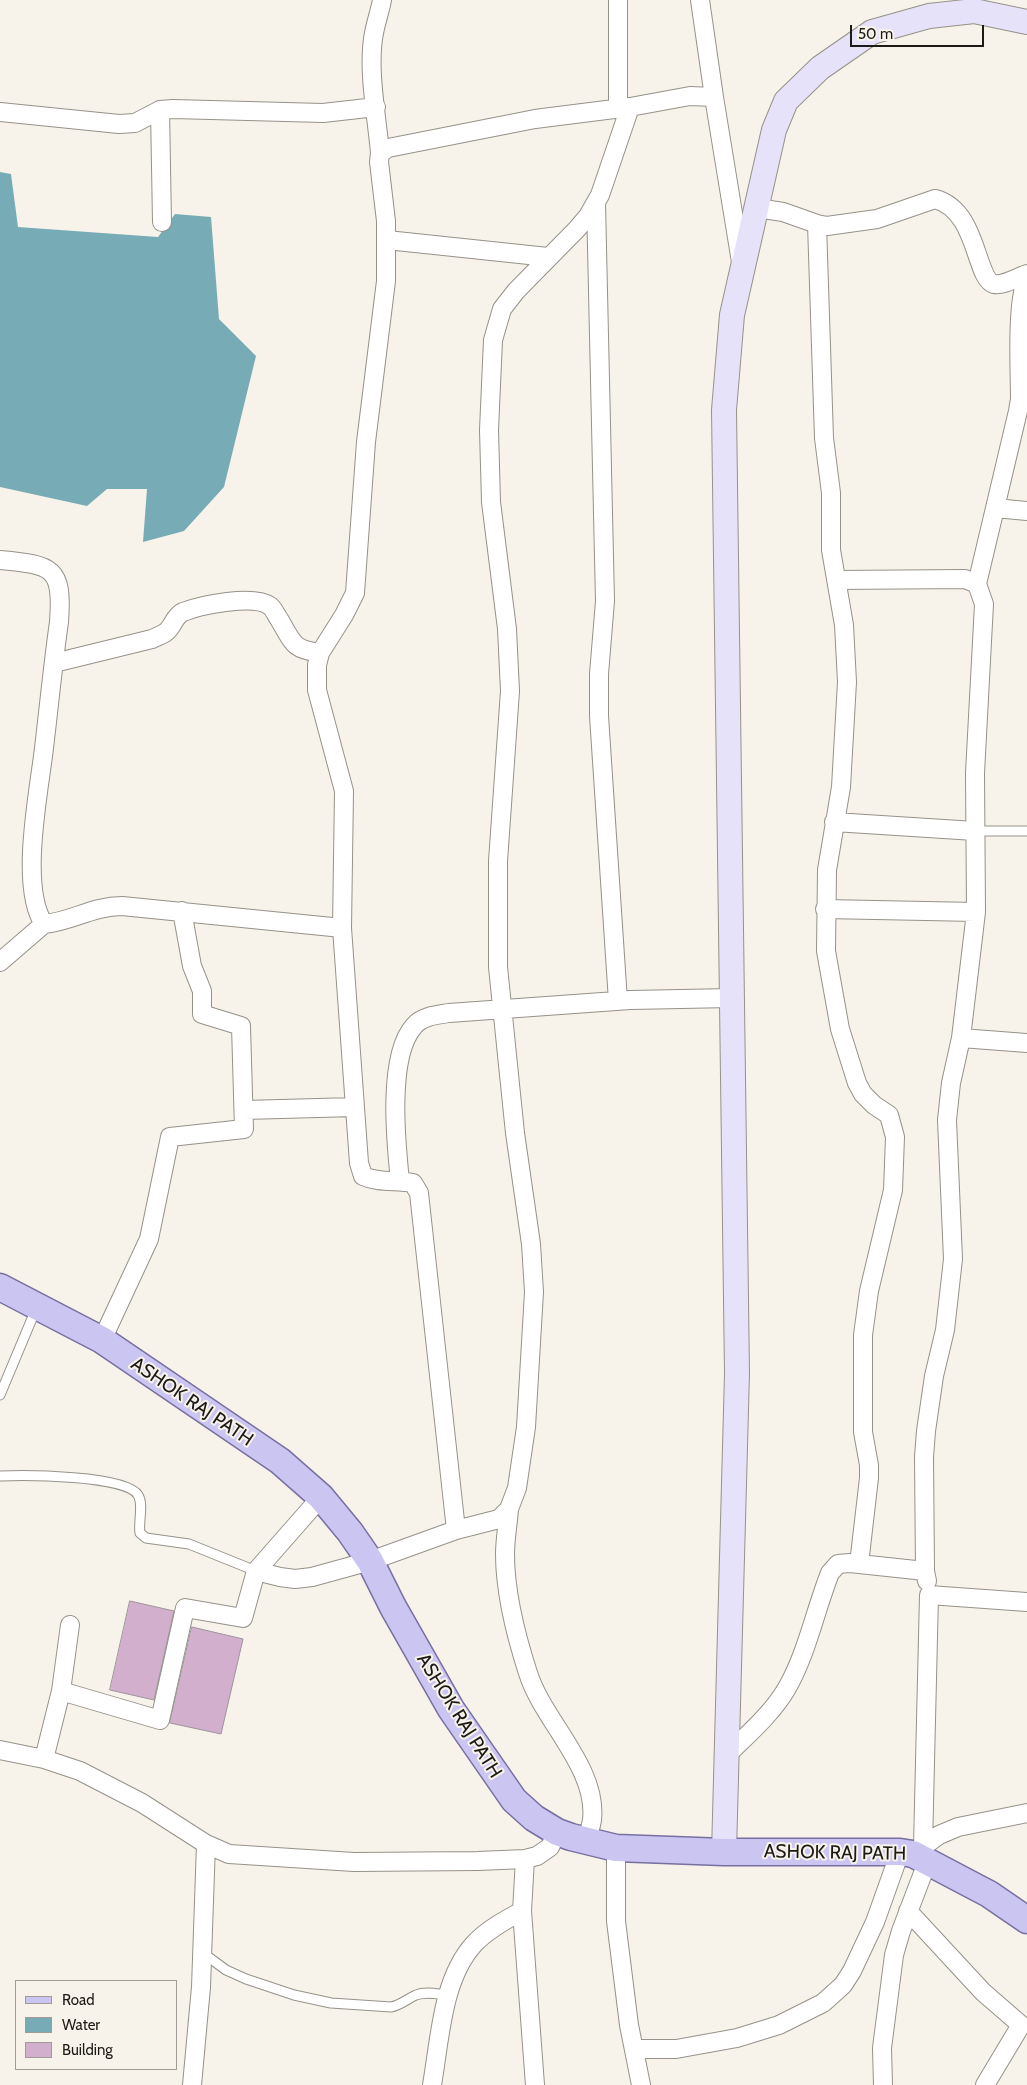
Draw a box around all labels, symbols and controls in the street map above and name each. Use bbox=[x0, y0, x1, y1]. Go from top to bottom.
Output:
scale bar bbox=[852, 15, 986, 47]
text: 50 m bbox=[858, 25, 893, 43]
street label: ASHOK RAJ PATH bbox=[127, 1353, 257, 1451]
street label: ASHOK RAJ PATH bbox=[412, 1650, 506, 1782]
street label: ASHOK RAJ PATH bbox=[764, 1840, 906, 1866]
legend bbox=[15, 1980, 178, 2070]
text: Road bbox=[62, 1991, 95, 2009]
text: Water bbox=[62, 2016, 100, 2034]
text: Building bbox=[62, 2041, 113, 2059]

